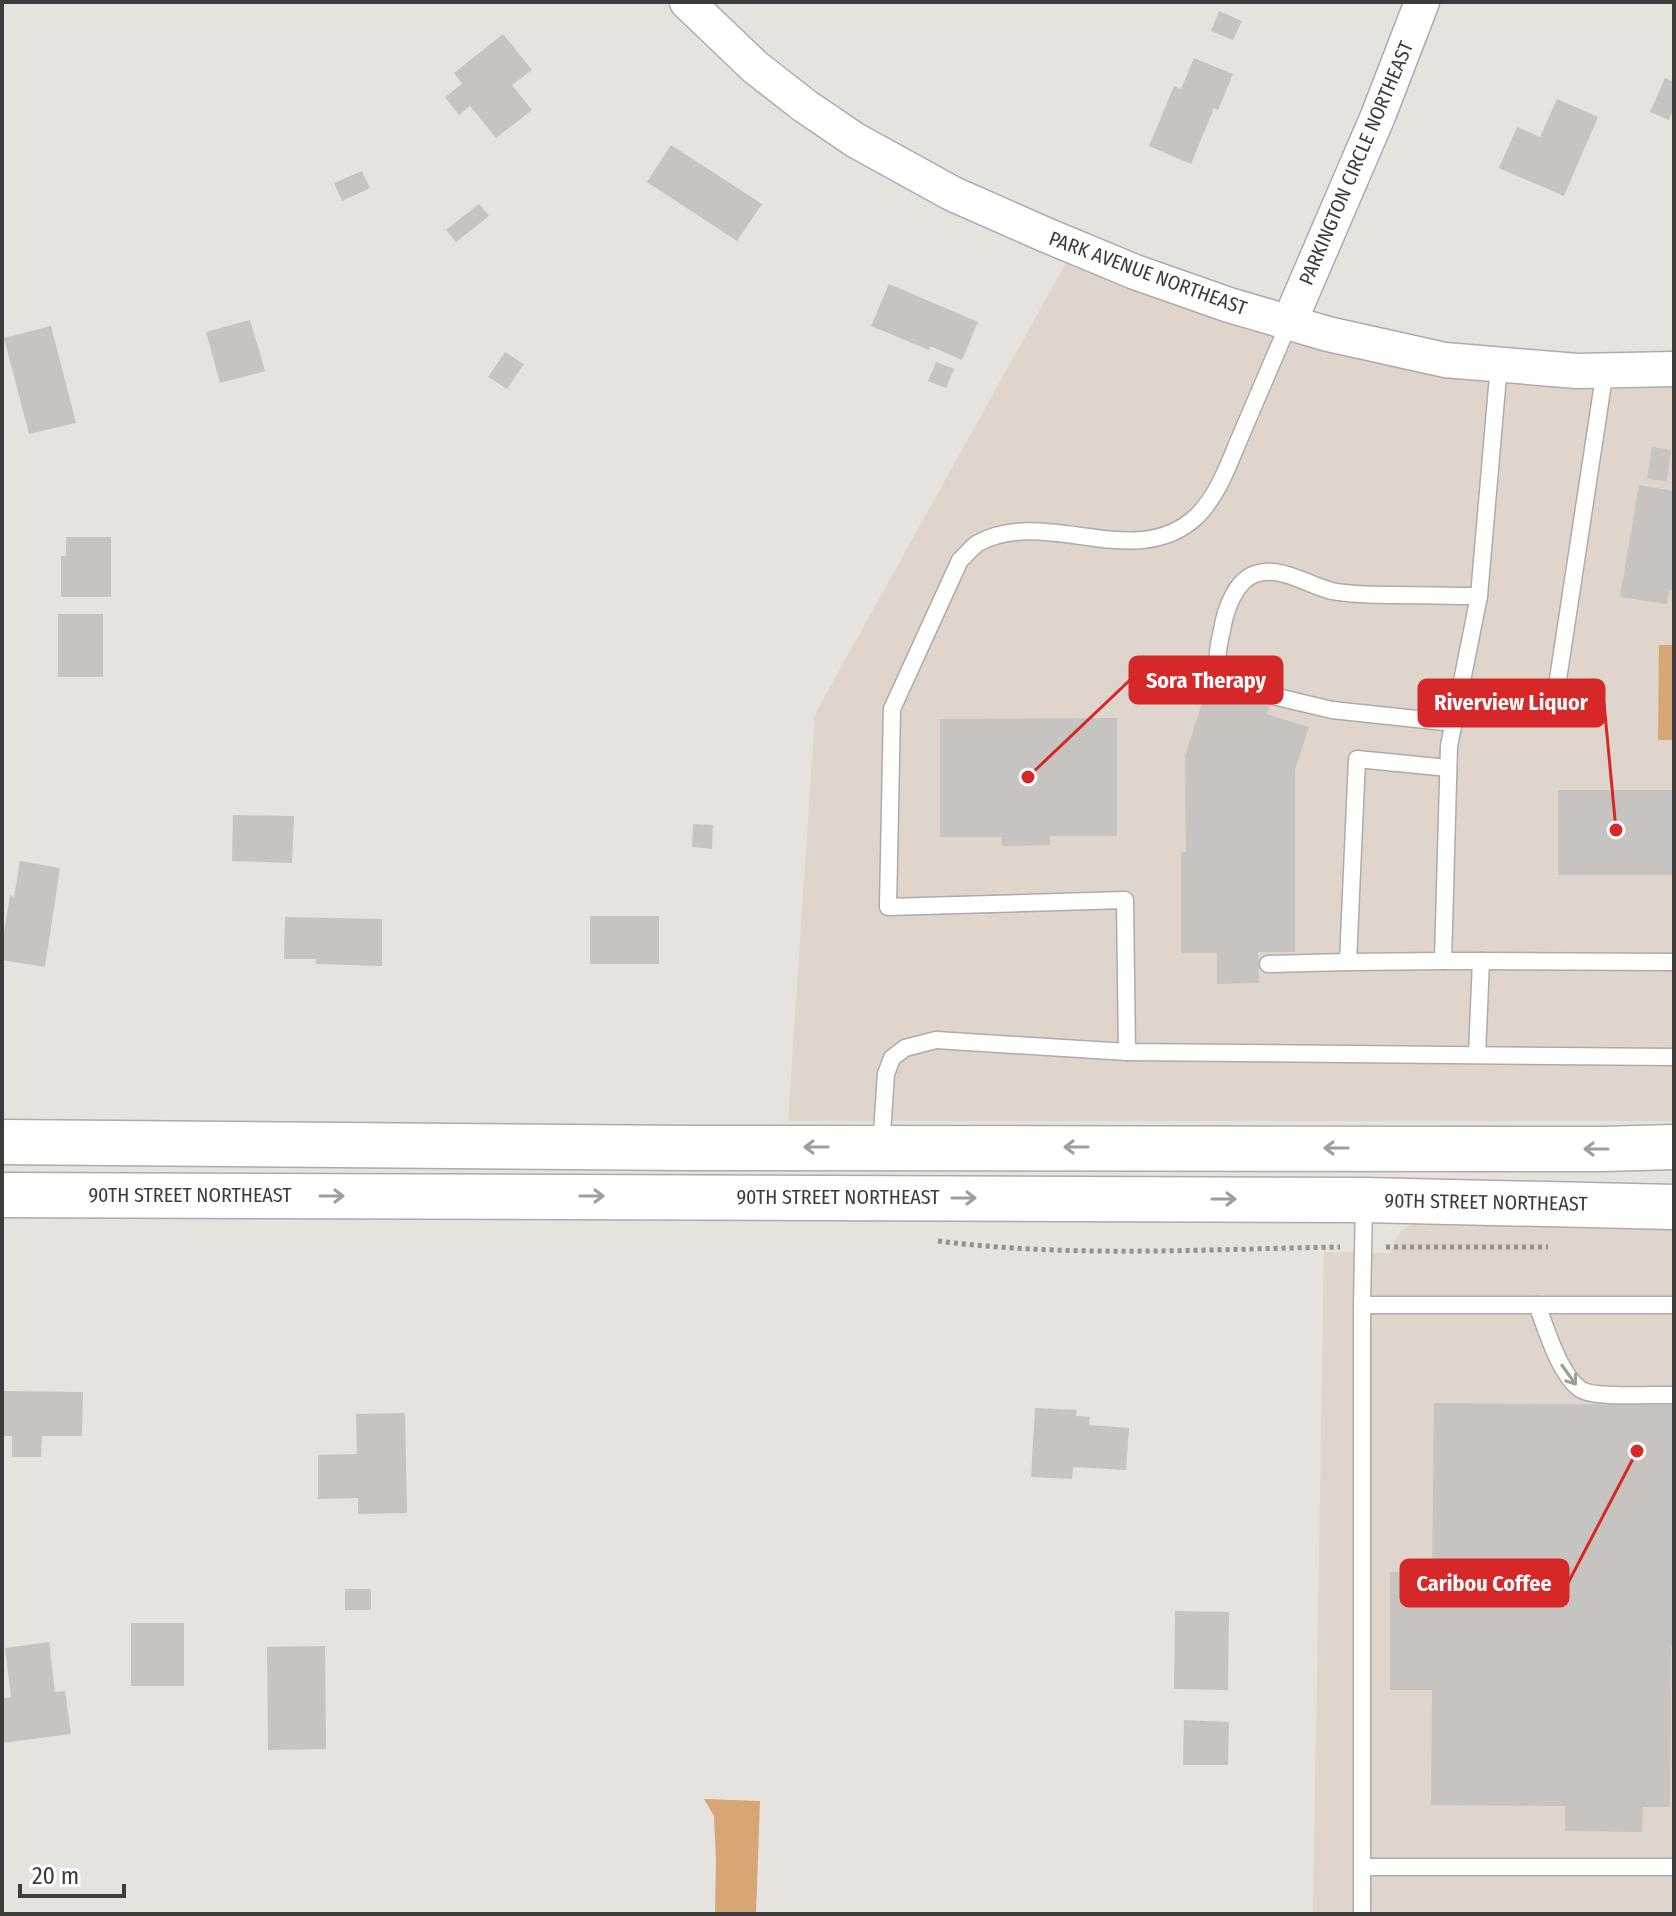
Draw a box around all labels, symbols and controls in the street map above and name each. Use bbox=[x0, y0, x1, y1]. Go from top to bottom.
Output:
street label: PARKINGTON CIRCLE NORTHEAST bbox=[1294, 37, 1419, 288]
street label: PARK AVENUE NORTHEAST bbox=[1046, 226, 1251, 320]
callout: Sora Therapy bbox=[1130, 657, 1282, 703]
text: Sora Therapy bbox=[1146, 667, 1267, 694]
callout: Riverview Liquor bbox=[1419, 680, 1604, 726]
text: Riverview Liquor bbox=[1434, 689, 1589, 716]
one-way arrow bbox=[803, 1139, 830, 1155]
one-way arrow bbox=[1063, 1139, 1090, 1155]
one-way arrow bbox=[1323, 1140, 1350, 1156]
one-way arrow bbox=[1583, 1141, 1610, 1157]
street label: 90TH STREET NORTHEAST bbox=[88, 1183, 292, 1207]
street label: 90TH STREET NORTHEAST bbox=[736, 1185, 940, 1209]
one-way arrow bbox=[318, 1188, 345, 1204]
one-way arrow bbox=[578, 1188, 605, 1204]
street label: 90TH STREET NORTHEAST bbox=[1384, 1188, 1589, 1216]
one-way arrow bbox=[950, 1190, 977, 1206]
one-way arrow bbox=[1210, 1191, 1237, 1207]
one-way arrow bbox=[1560, 1364, 1577, 1385]
callout: Caribou Coffee bbox=[1401, 1560, 1568, 1606]
text: Caribou Coffee bbox=[1416, 1570, 1552, 1597]
scale bar bbox=[20, 1848, 124, 1898]
text: 20 m bbox=[32, 1862, 79, 1890]

